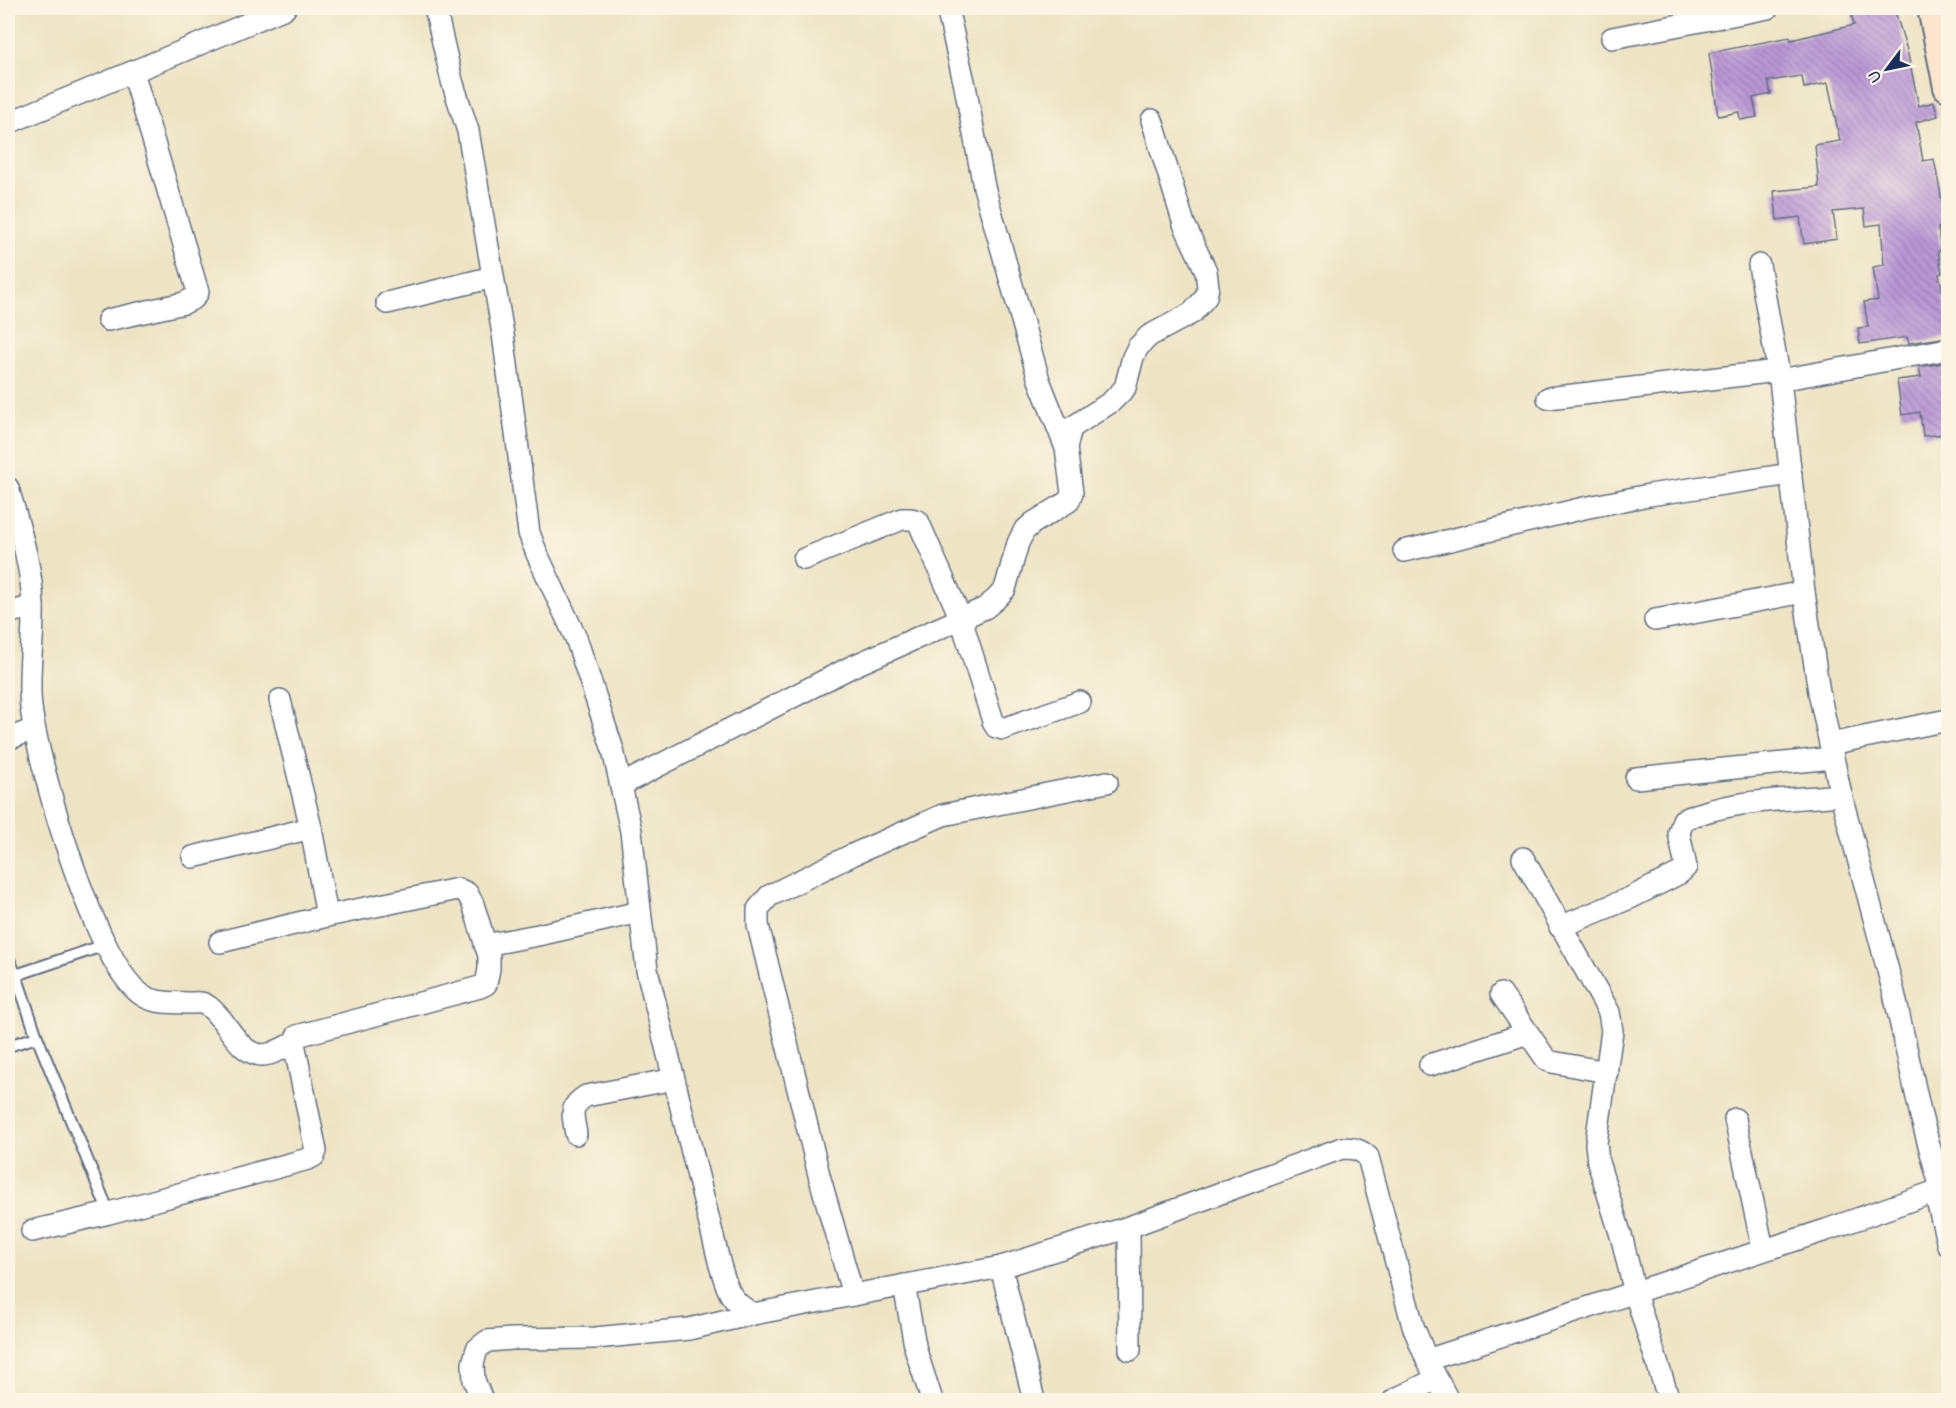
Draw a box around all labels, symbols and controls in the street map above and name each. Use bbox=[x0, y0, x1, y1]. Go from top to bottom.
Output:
north arrow bbox=[1857, 39, 1917, 99]
text: U bbox=[1865, 67, 1886, 86]

